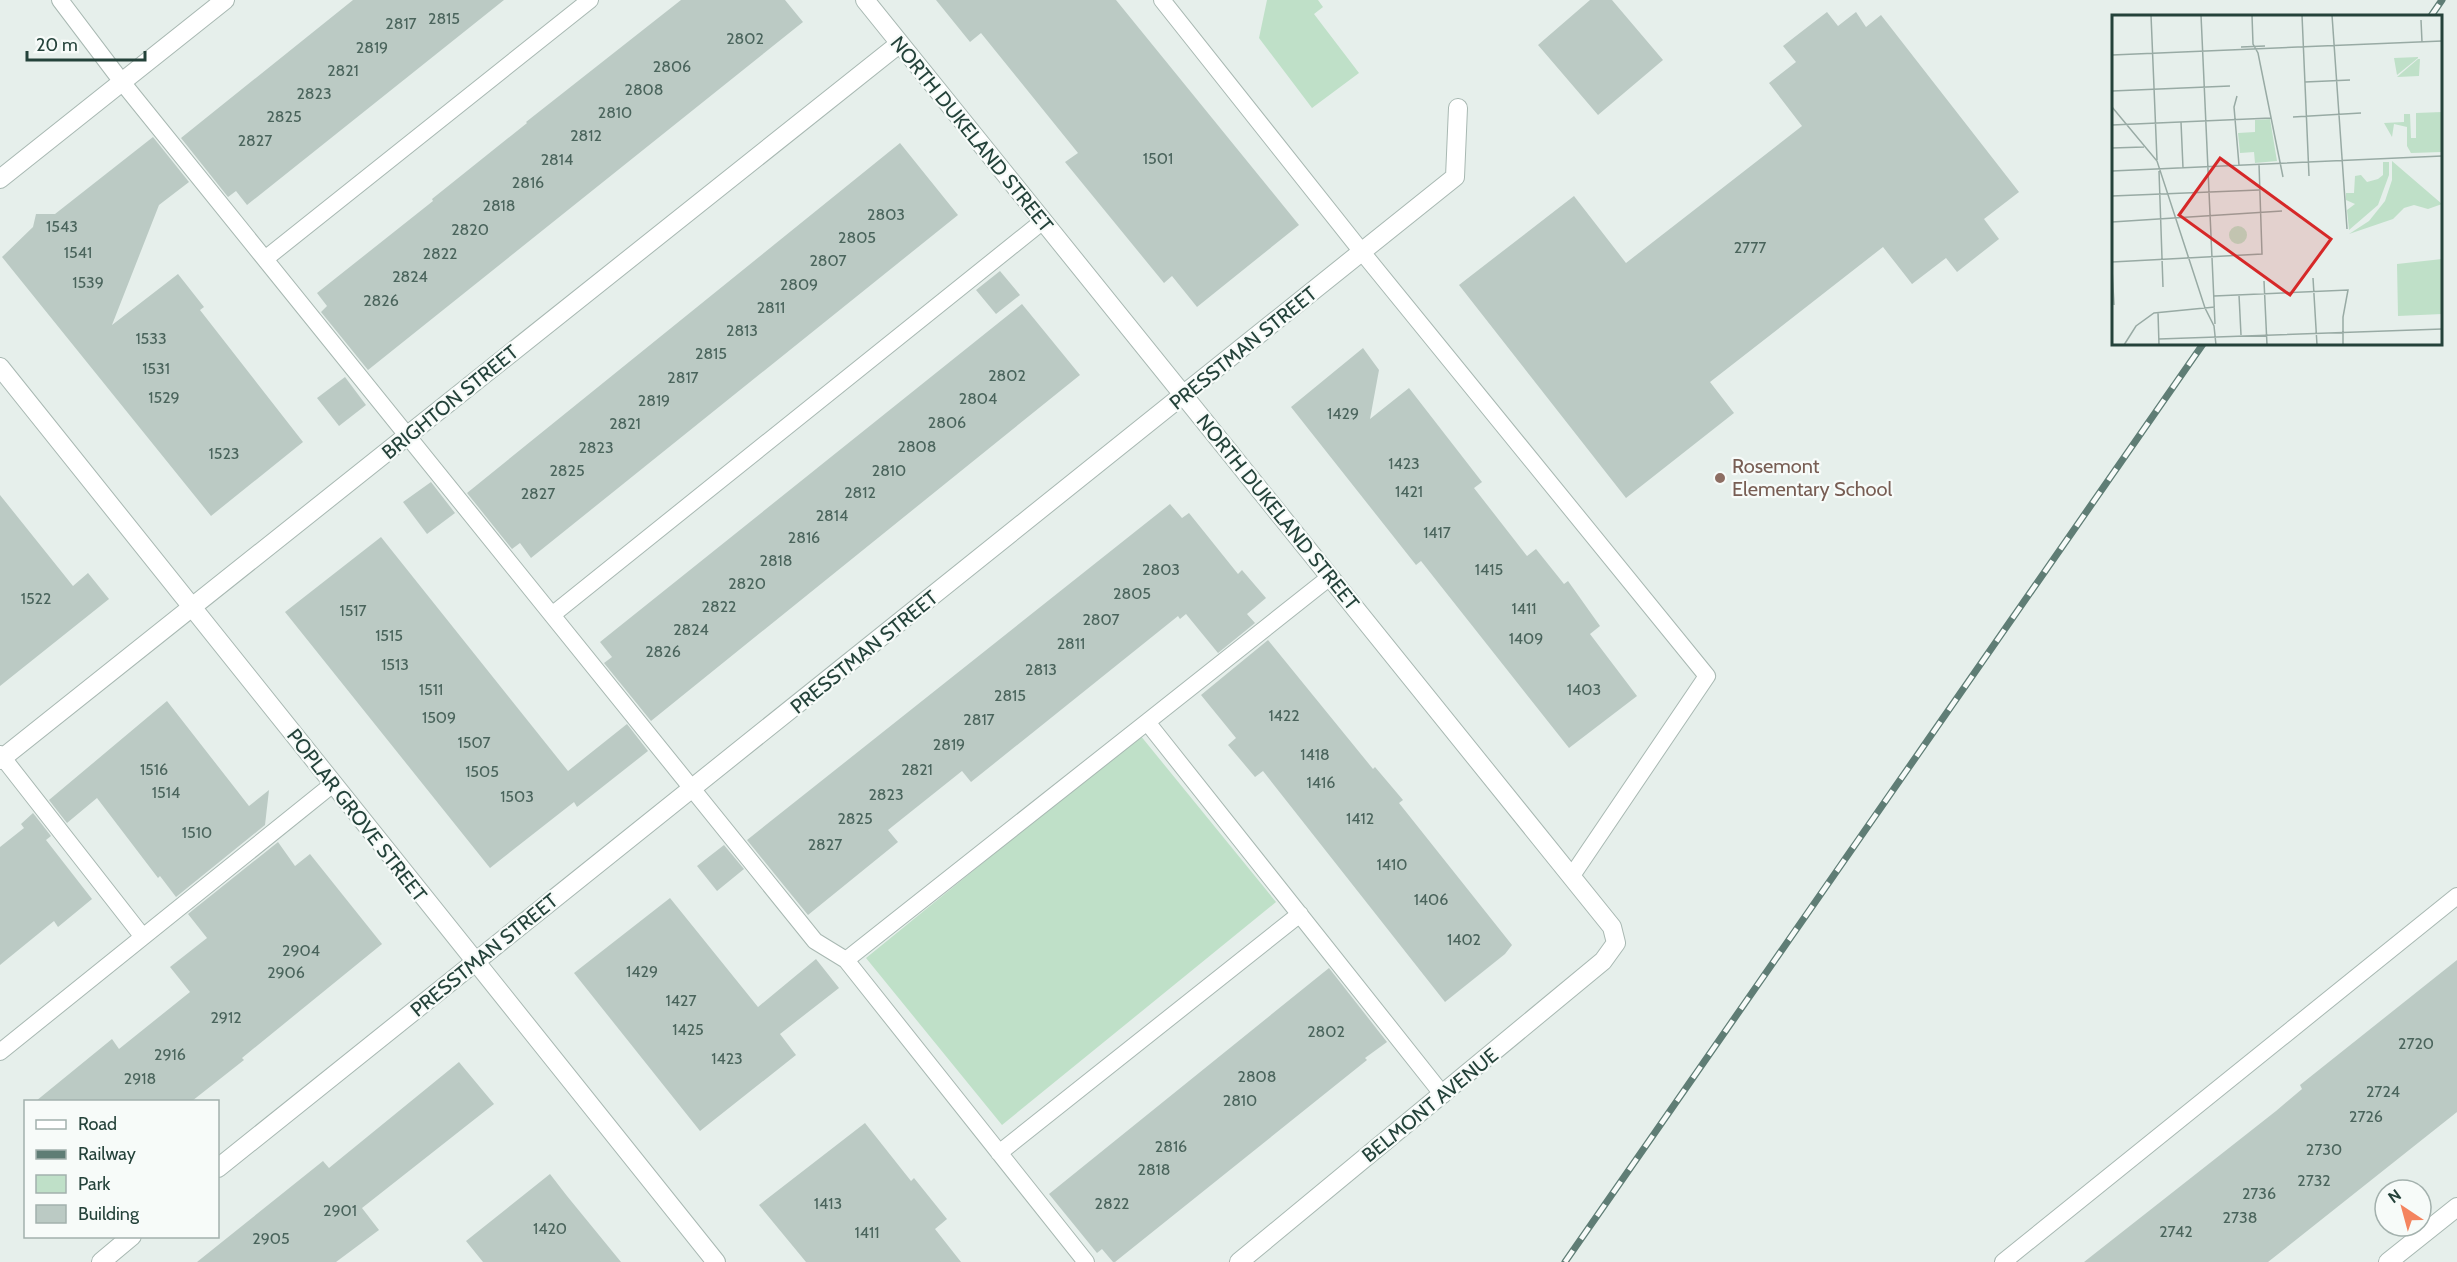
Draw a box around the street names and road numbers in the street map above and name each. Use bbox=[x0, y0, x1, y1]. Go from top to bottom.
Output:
street label: NORTH DUKELAND STREET bbox=[886, 31, 1059, 237]
street label: PRESSTMAN STREET bbox=[1165, 281, 1322, 415]
street label: BRIGHTON STREET bbox=[377, 340, 523, 464]
street label: NORTH DUKELAND STREET bbox=[1192, 409, 1365, 615]
street label: PRESSTMAN STREET bbox=[786, 585, 943, 719]
street label: POPLAR GROVE STREET bbox=[282, 724, 432, 907]
street label: PRESSTMAN STREET bbox=[406, 888, 563, 1022]
street label: BELMONT AVENUE bbox=[1357, 1043, 1503, 1167]

